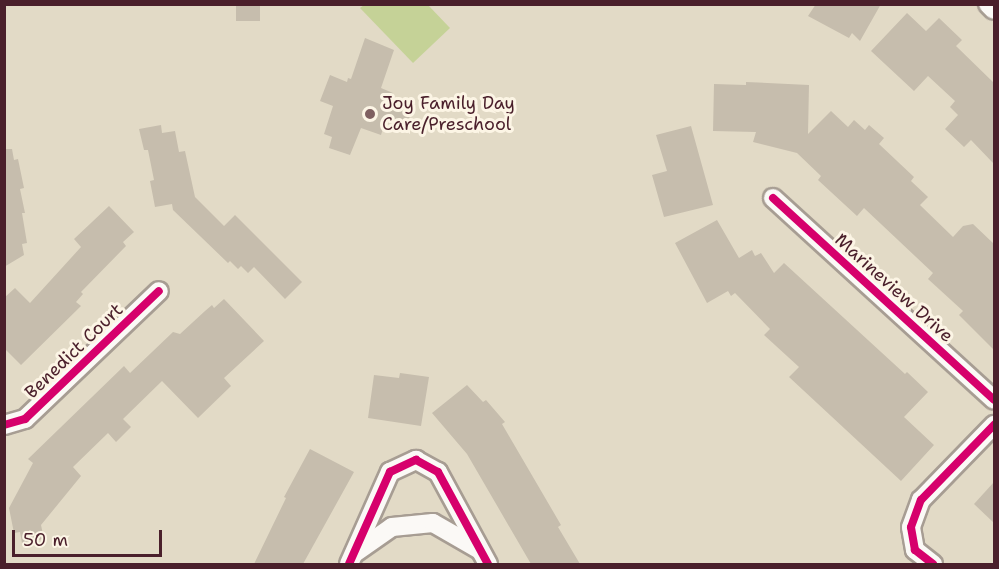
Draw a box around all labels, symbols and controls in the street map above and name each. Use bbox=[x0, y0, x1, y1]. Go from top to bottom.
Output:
place label: Joy Family Day Care/Preschool bbox=[382, 93, 515, 136]
marker: Joy Family Day Care/Preschool bbox=[363, 107, 377, 121]
street label: Marineview Drive bbox=[830, 229, 958, 347]
street label: Benedict Court bbox=[21, 299, 127, 403]
scale bar bbox=[15, 518, 165, 556]
text: 50 m bbox=[23, 528, 68, 552]

